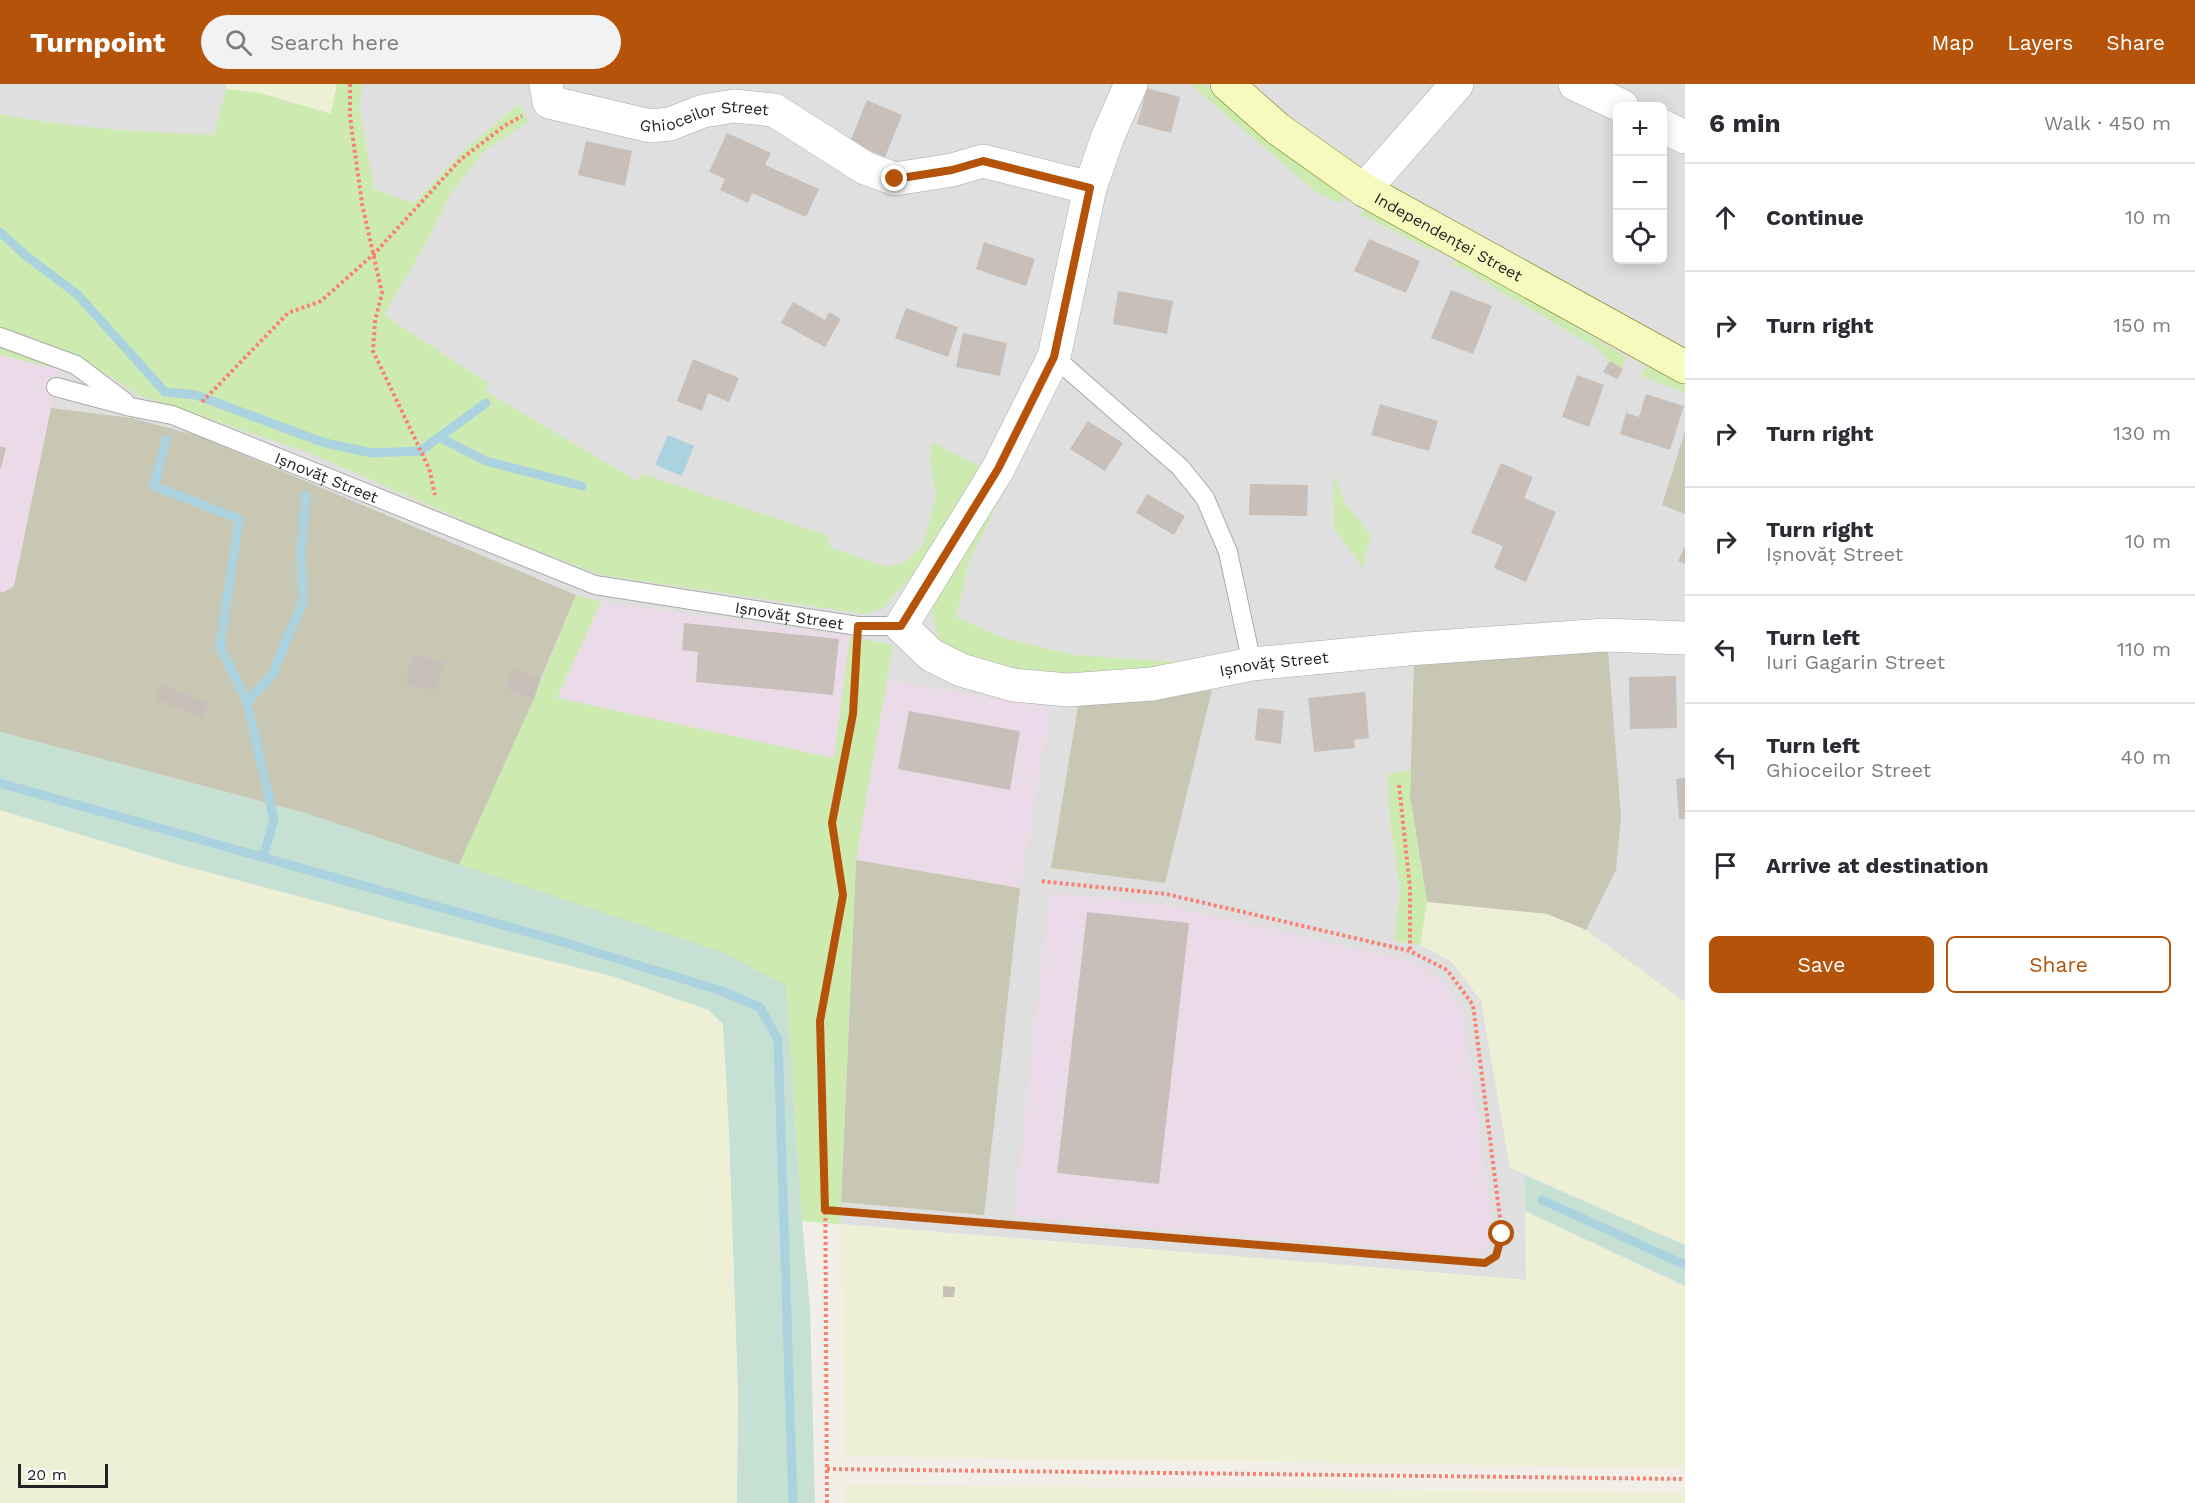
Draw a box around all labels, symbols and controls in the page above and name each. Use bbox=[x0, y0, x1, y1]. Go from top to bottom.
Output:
search box bbox=[201, 15, 621, 69]
text: Turnpoint bbox=[30, 26, 165, 59]
icon: search bbox=[222, 26, 255, 59]
text: Search here bbox=[270, 30, 399, 55]
text: Map bbox=[1931, 30, 1974, 55]
text: Layers bbox=[2007, 30, 2073, 55]
text: Share bbox=[2106, 30, 2165, 55]
street label: Ghioceilor Street bbox=[638, 96, 770, 136]
map controls bbox=[1613, 102, 1667, 264]
button: + bbox=[1613, 102, 1667, 156]
text: 6 min bbox=[1709, 108, 1781, 138]
text: Walk · 450 m bbox=[2044, 111, 2171, 135]
button: − bbox=[1613, 156, 1667, 210]
route end bbox=[881, 165, 907, 191]
street label: Independenței Street bbox=[1371, 188, 1526, 285]
icon: ahead bbox=[1709, 201, 1742, 234]
text: Continue bbox=[1766, 205, 1864, 230]
text: 10 m bbox=[2125, 205, 2171, 229]
button: locate bbox=[1613, 210, 1667, 264]
icon: right bbox=[1709, 309, 1742, 342]
text: Turn right bbox=[1766, 313, 1873, 338]
text: 150 m bbox=[2113, 313, 2171, 337]
icon: right bbox=[1709, 417, 1742, 450]
text: Turn right bbox=[1766, 421, 1873, 446]
text: 130 m bbox=[2113, 421, 2171, 445]
street label: Ișnovăț Street bbox=[272, 448, 381, 507]
text: Turn right bbox=[1766, 517, 1873, 542]
icon: right bbox=[1709, 525, 1742, 558]
text: 10 m bbox=[2125, 529, 2171, 553]
text: Ișnovăț Street bbox=[1766, 542, 1903, 566]
street label: Ișnovăț Street bbox=[734, 597, 845, 633]
text: Turn left bbox=[1766, 625, 1860, 650]
icon: left bbox=[1709, 633, 1742, 666]
text: 110 m bbox=[2117, 637, 2171, 661]
street label: Ișnovăț Street bbox=[1218, 647, 1329, 680]
text: Iuri Gagarin Street bbox=[1766, 650, 1945, 674]
text: Turn left bbox=[1766, 733, 1860, 758]
icon: left bbox=[1709, 741, 1742, 774]
text: 40 m bbox=[2120, 745, 2171, 769]
text: Ghioceilor Street bbox=[1766, 758, 1931, 782]
icon: arrive bbox=[1709, 849, 1742, 882]
text: Arrive at destination bbox=[1766, 853, 1989, 878]
button: Save bbox=[1709, 936, 1934, 993]
button: Share bbox=[1946, 936, 2171, 993]
route start bbox=[1488, 1220, 1514, 1246]
scale bar bbox=[18, 1461, 108, 1488]
text: 20 m bbox=[27, 1465, 67, 1484]

